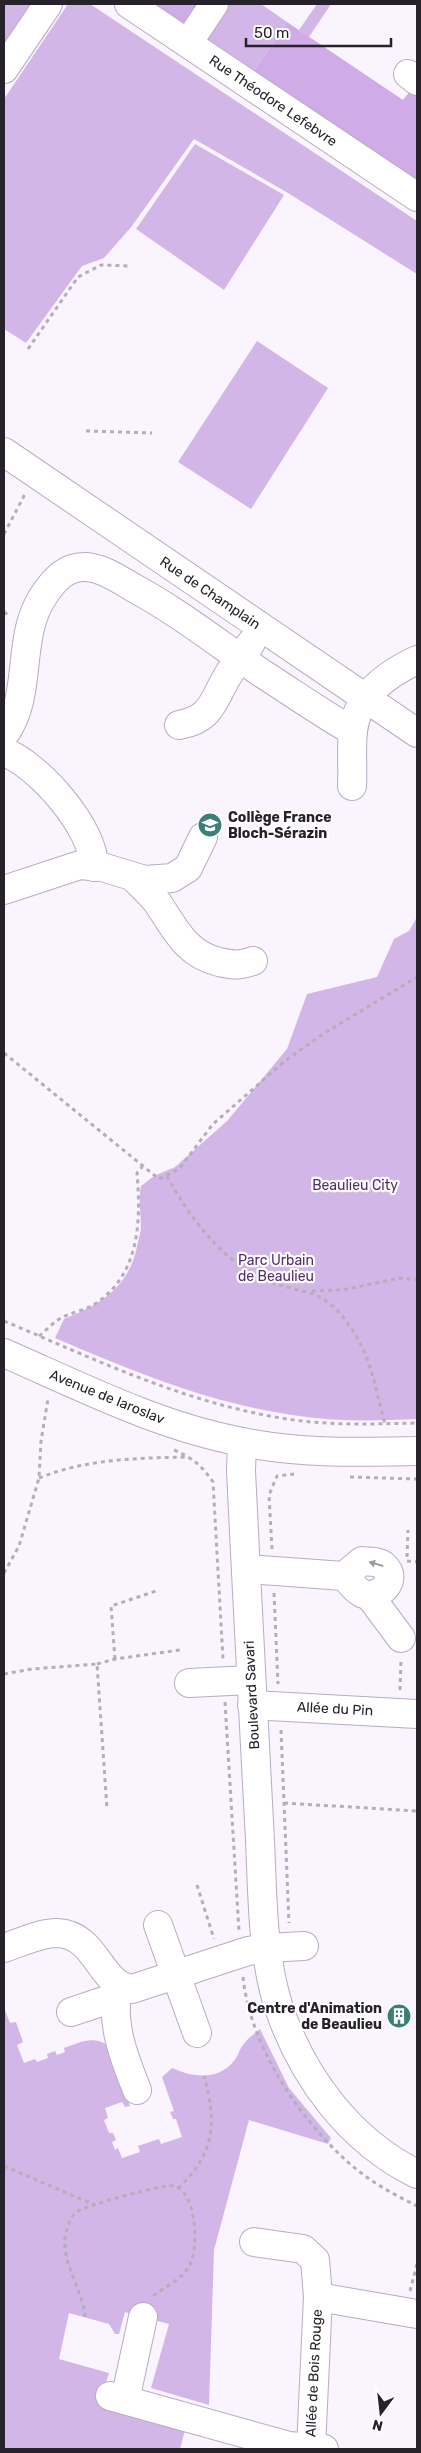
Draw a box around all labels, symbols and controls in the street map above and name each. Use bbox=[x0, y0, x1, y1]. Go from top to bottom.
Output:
scale bar bbox=[246, 15, 391, 47]
text: 50 m bbox=[254, 24, 289, 42]
street label: Rue Théodore Lefebvre bbox=[206, 52, 340, 150]
street label: Rue de Champlain bbox=[156, 553, 264, 633]
place label: Collège France Bloch-Sérazin bbox=[228, 809, 331, 842]
school or university icon: Collège France Bloch-Sérazin bbox=[197, 812, 223, 838]
park label: Beaulieu City bbox=[312, 1177, 398, 1194]
park label: Parc Urbain de Beaulieu bbox=[238, 1252, 314, 1285]
street label: Avenue de Iaroslav bbox=[47, 1366, 167, 1428]
one-way arrow bbox=[369, 1560, 384, 1568]
street label: Boulevard Savari bbox=[241, 1640, 263, 1750]
street label: Allée du Pin bbox=[296, 1699, 374, 1719]
place label: Centre d'Animation de Beaulieu bbox=[247, 2000, 382, 2033]
building icon: Centre d'Animation de Beaulieu bbox=[386, 2003, 412, 2029]
street label: Allée de Bois Rouge bbox=[302, 2308, 326, 2437]
north arrow bbox=[356, 2388, 406, 2438]
text: N bbox=[371, 2416, 385, 2435]

